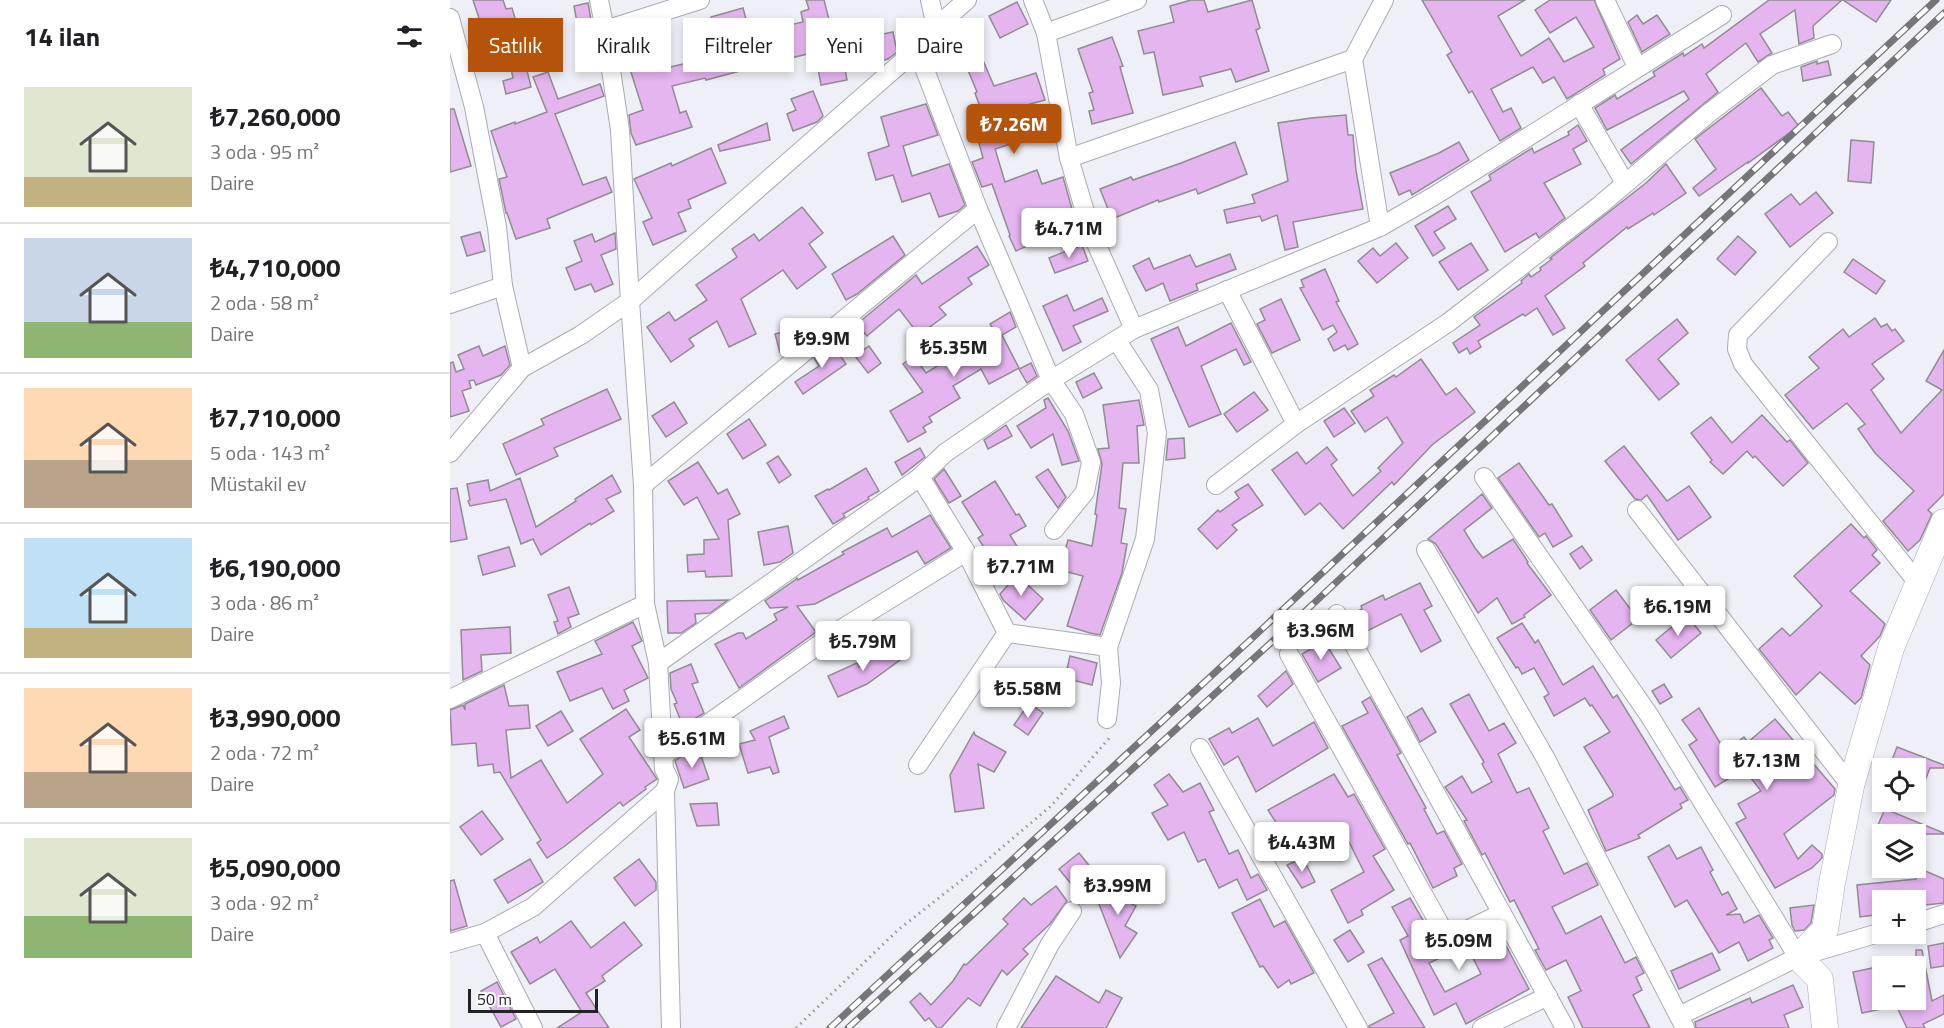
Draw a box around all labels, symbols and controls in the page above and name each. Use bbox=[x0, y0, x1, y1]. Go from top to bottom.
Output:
text: 14 ilan bbox=[24, 17, 100, 56]
chip: Satılık bbox=[468, 18, 563, 72]
chip: Kiralık bbox=[575, 18, 671, 72]
chip: Filtreler bbox=[683, 18, 794, 72]
chip: Yeni bbox=[806, 18, 884, 72]
chip: Daire bbox=[896, 18, 984, 72]
icon: filters bbox=[393, 20, 426, 53]
text: ₺7,260,000 bbox=[210, 97, 340, 136]
pin: ₺7.26M bbox=[965, 104, 1063, 155]
text: ₺7.26M bbox=[980, 108, 1048, 139]
icon: home bbox=[72, 111, 144, 183]
text: 3 oda · 95 m² bbox=[210, 136, 319, 167]
text: Daire bbox=[210, 167, 254, 198]
pin: ₺4.71M bbox=[1020, 208, 1118, 259]
text: ₺4.71M bbox=[1035, 212, 1103, 243]
text: ₺4,710,000 bbox=[210, 248, 340, 287]
icon: home bbox=[72, 262, 144, 334]
text: 2 oda · 58 m² bbox=[210, 287, 319, 318]
text: Daire bbox=[210, 318, 254, 349]
pin: ₺9.9M bbox=[780, 318, 864, 369]
text: ₺9.9M bbox=[794, 322, 850, 353]
pin: ₺5.35M bbox=[905, 327, 1003, 378]
text: ₺5.35M bbox=[920, 331, 988, 362]
text: ₺7,710,000 bbox=[210, 398, 340, 437]
icon: home bbox=[72, 412, 144, 484]
text: 5 oda · 143 m² bbox=[210, 437, 330, 468]
text: Müstakil ev bbox=[210, 468, 306, 499]
pin: ₺7.71M bbox=[972, 546, 1070, 597]
text: ₺6,190,000 bbox=[210, 548, 340, 587]
text: ₺7.71M bbox=[987, 550, 1055, 581]
icon: home bbox=[72, 562, 144, 634]
pin: ₺6.19M bbox=[1629, 586, 1727, 637]
text: 3 oda · 86 m² bbox=[210, 587, 319, 618]
text: ₺6.19M bbox=[1644, 590, 1712, 621]
pin: ₺3.96M bbox=[1272, 610, 1370, 661]
text: ₺3.96M bbox=[1287, 614, 1355, 645]
text: Daire bbox=[210, 618, 254, 649]
pin: ₺5.79M bbox=[814, 621, 912, 672]
text: ₺5.79M bbox=[829, 625, 897, 656]
pin: ₺5.58M bbox=[979, 668, 1077, 719]
text: ₺5.58M bbox=[994, 672, 1062, 703]
text: ₺3,990,000 bbox=[210, 698, 340, 737]
icon: home bbox=[72, 712, 144, 784]
pin: ₺5.61M bbox=[643, 718, 741, 769]
text: ₺5.61M bbox=[658, 722, 726, 753]
text: 2 oda · 72 m² bbox=[210, 737, 319, 768]
pin: ₺7.13M bbox=[1718, 740, 1816, 791]
text: ₺7.13M bbox=[1733, 744, 1801, 775]
map controls bbox=[1872, 758, 1926, 1010]
button: locate bbox=[1872, 758, 1926, 812]
text: Daire bbox=[210, 768, 254, 799]
pin: ₺4.43M bbox=[1253, 822, 1351, 873]
button: layers bbox=[1872, 824, 1926, 878]
text: ₺4.43M bbox=[1268, 826, 1336, 857]
text: ₺5,090,000 bbox=[210, 848, 340, 887]
icon: home bbox=[72, 862, 144, 934]
pin: ₺3.99M bbox=[1069, 865, 1167, 916]
text: ₺3.99M bbox=[1084, 869, 1152, 900]
text: 3 oda · 92 m² bbox=[210, 887, 319, 918]
button: + bbox=[1872, 890, 1926, 944]
text: Daire bbox=[210, 918, 254, 949]
pin: ₺5.09M bbox=[1410, 920, 1508, 971]
text: ₺5.09M bbox=[1425, 924, 1493, 955]
button: − bbox=[1872, 956, 1926, 1010]
scale bar bbox=[468, 986, 598, 1014]
text: 50 m bbox=[477, 987, 512, 1011]

